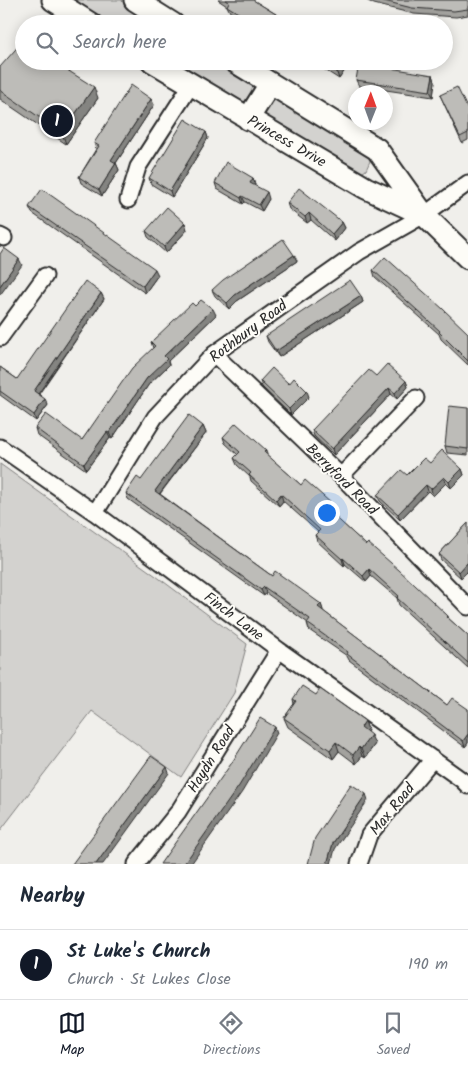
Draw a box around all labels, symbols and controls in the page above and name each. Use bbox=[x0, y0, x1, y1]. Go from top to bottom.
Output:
search box bbox=[15, 15, 453, 70]
text: Search here bbox=[73, 28, 167, 58]
icon: search bbox=[33, 29, 61, 57]
north arrow bbox=[348, 85, 393, 130]
pin: 1 bbox=[41, 102, 73, 140]
street label: Princess Drive bbox=[242, 109, 331, 174]
street label: Rothbury Road bbox=[204, 294, 293, 369]
street label: Berryford Road bbox=[299, 438, 383, 522]
your location bbox=[314, 500, 340, 526]
street label: Finch Lane bbox=[198, 586, 269, 648]
street label: Haydn Road bbox=[182, 721, 242, 798]
street label: Max Road bbox=[364, 778, 422, 841]
text: Nearby bbox=[20, 880, 85, 913]
text: St Luke's Church bbox=[67, 937, 211, 967]
text: 1 bbox=[34, 952, 38, 977]
text: 190 m bbox=[408, 952, 448, 977]
text: Church · St Lukes Close bbox=[67, 967, 231, 992]
tab: Map bbox=[58, 1009, 86, 1061]
tab: Directions bbox=[202, 1009, 260, 1061]
tab: Saved bbox=[377, 1009, 410, 1061]

